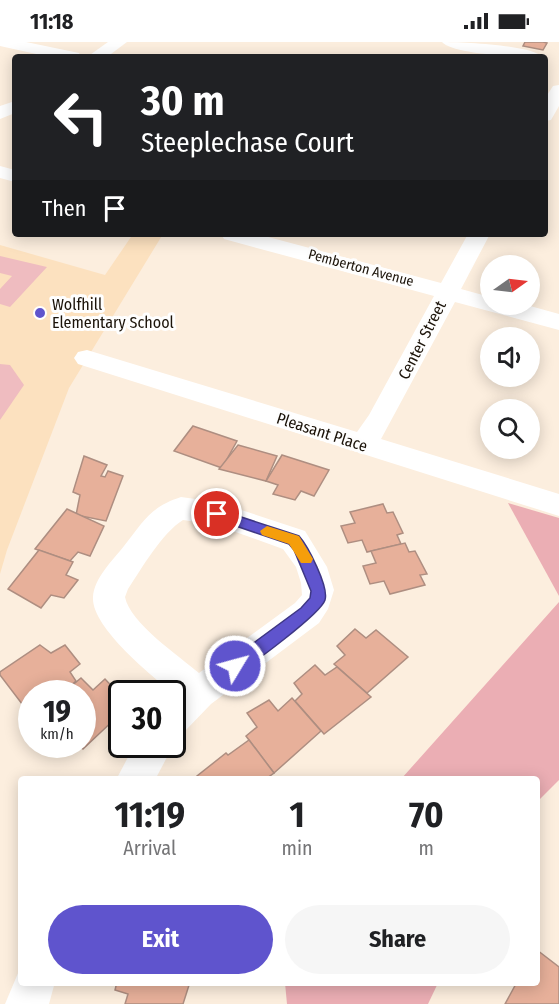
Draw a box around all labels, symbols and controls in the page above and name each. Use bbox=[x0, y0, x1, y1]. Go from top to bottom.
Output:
text: 11:18 bbox=[30, 8, 73, 35]
text: 30 m bbox=[141, 76, 225, 126]
icon: left bbox=[42, 78, 120, 156]
text: Steeplechase Court bbox=[141, 127, 354, 159]
icon: arrive bbox=[98, 192, 131, 225]
text: Then bbox=[42, 195, 86, 222]
street label: Pemberton Avenue bbox=[306, 246, 416, 290]
north arrow bbox=[480, 255, 540, 315]
map controls bbox=[480, 255, 540, 459]
place label: Wolfhill Elementary School bbox=[52, 295, 174, 332]
street label: Center Street bbox=[394, 297, 450, 383]
marker: Wolfhill Elementary School bbox=[33, 306, 47, 320]
button: sound bbox=[480, 327, 540, 387]
button: search bbox=[480, 399, 540, 459]
street label: Pleasant Place bbox=[274, 408, 370, 456]
pin bbox=[191, 488, 242, 539]
icon: arrive bbox=[200, 497, 233, 530]
position arrow bbox=[203, 634, 267, 698]
speed limit sign: 30 bbox=[108, 680, 186, 758]
text: 19 bbox=[43, 694, 71, 730]
text: km/h bbox=[40, 725, 74, 743]
text: 11:19 bbox=[114, 793, 185, 837]
text: 1 bbox=[289, 793, 305, 837]
text: 70 bbox=[409, 793, 444, 837]
text: Arrival bbox=[123, 836, 176, 860]
text: min bbox=[282, 836, 312, 860]
text: m bbox=[419, 836, 434, 860]
button: Exit bbox=[48, 905, 273, 974]
button: Share bbox=[285, 905, 510, 974]

